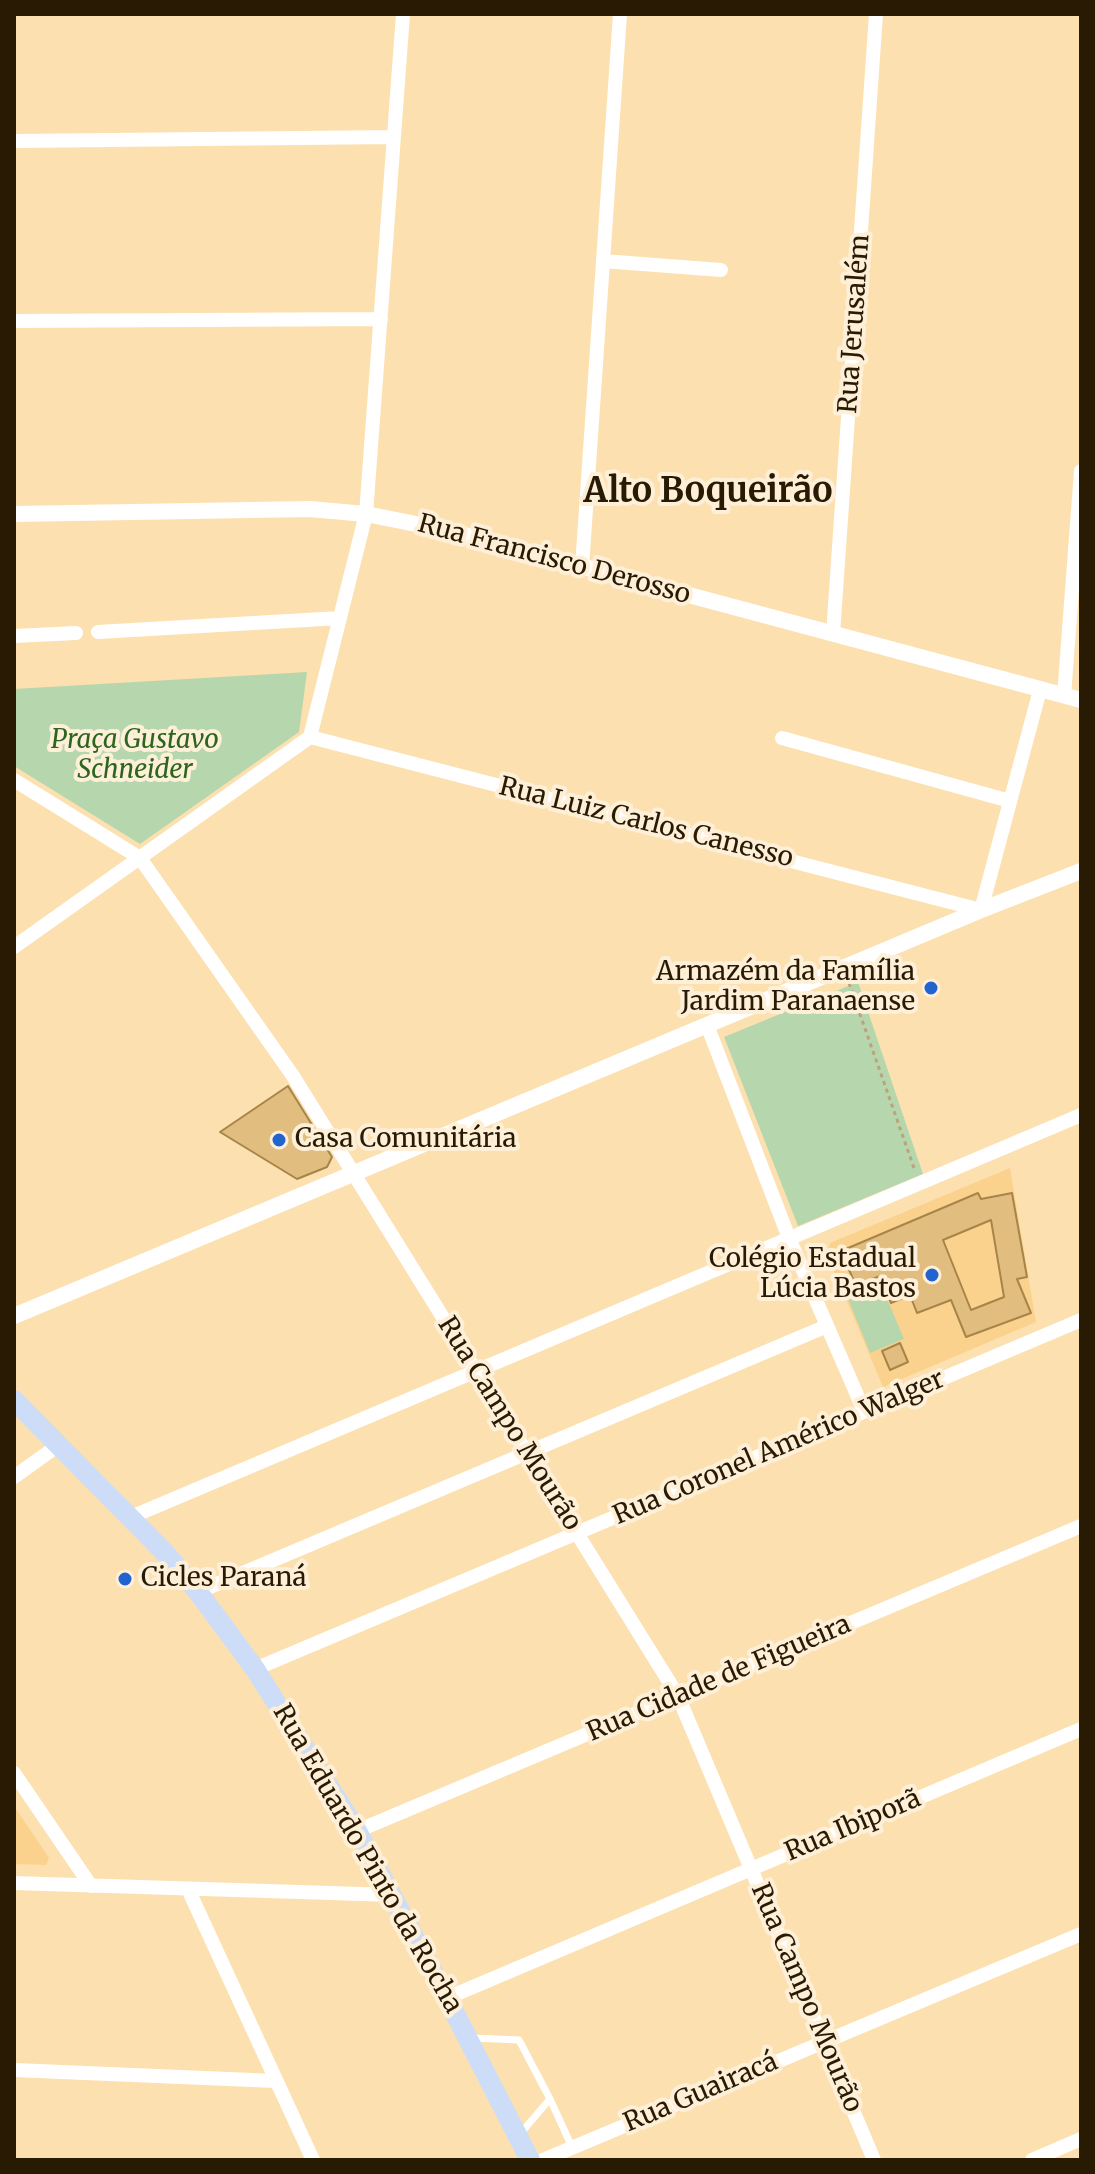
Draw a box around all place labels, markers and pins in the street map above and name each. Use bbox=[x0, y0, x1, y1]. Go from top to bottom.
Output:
place label: Armazém da Família Jardim Paranaense bbox=[656, 957, 915, 1018]
marker: Armazém da Família Jardim Paranaense bbox=[922, 979, 940, 997]
place label: Casa Comunitária bbox=[295, 1124, 516, 1156]
marker: Casa Comunitária bbox=[270, 1131, 288, 1149]
place label: Colégio Estadual Lúcia Bastos bbox=[709, 1244, 916, 1306]
marker: Colégio Estadual Lúcia Bastos bbox=[923, 1266, 941, 1284]
place label: Cicles Paraná bbox=[141, 1563, 306, 1595]
marker: Cicles Paraná bbox=[116, 1570, 134, 1588]

